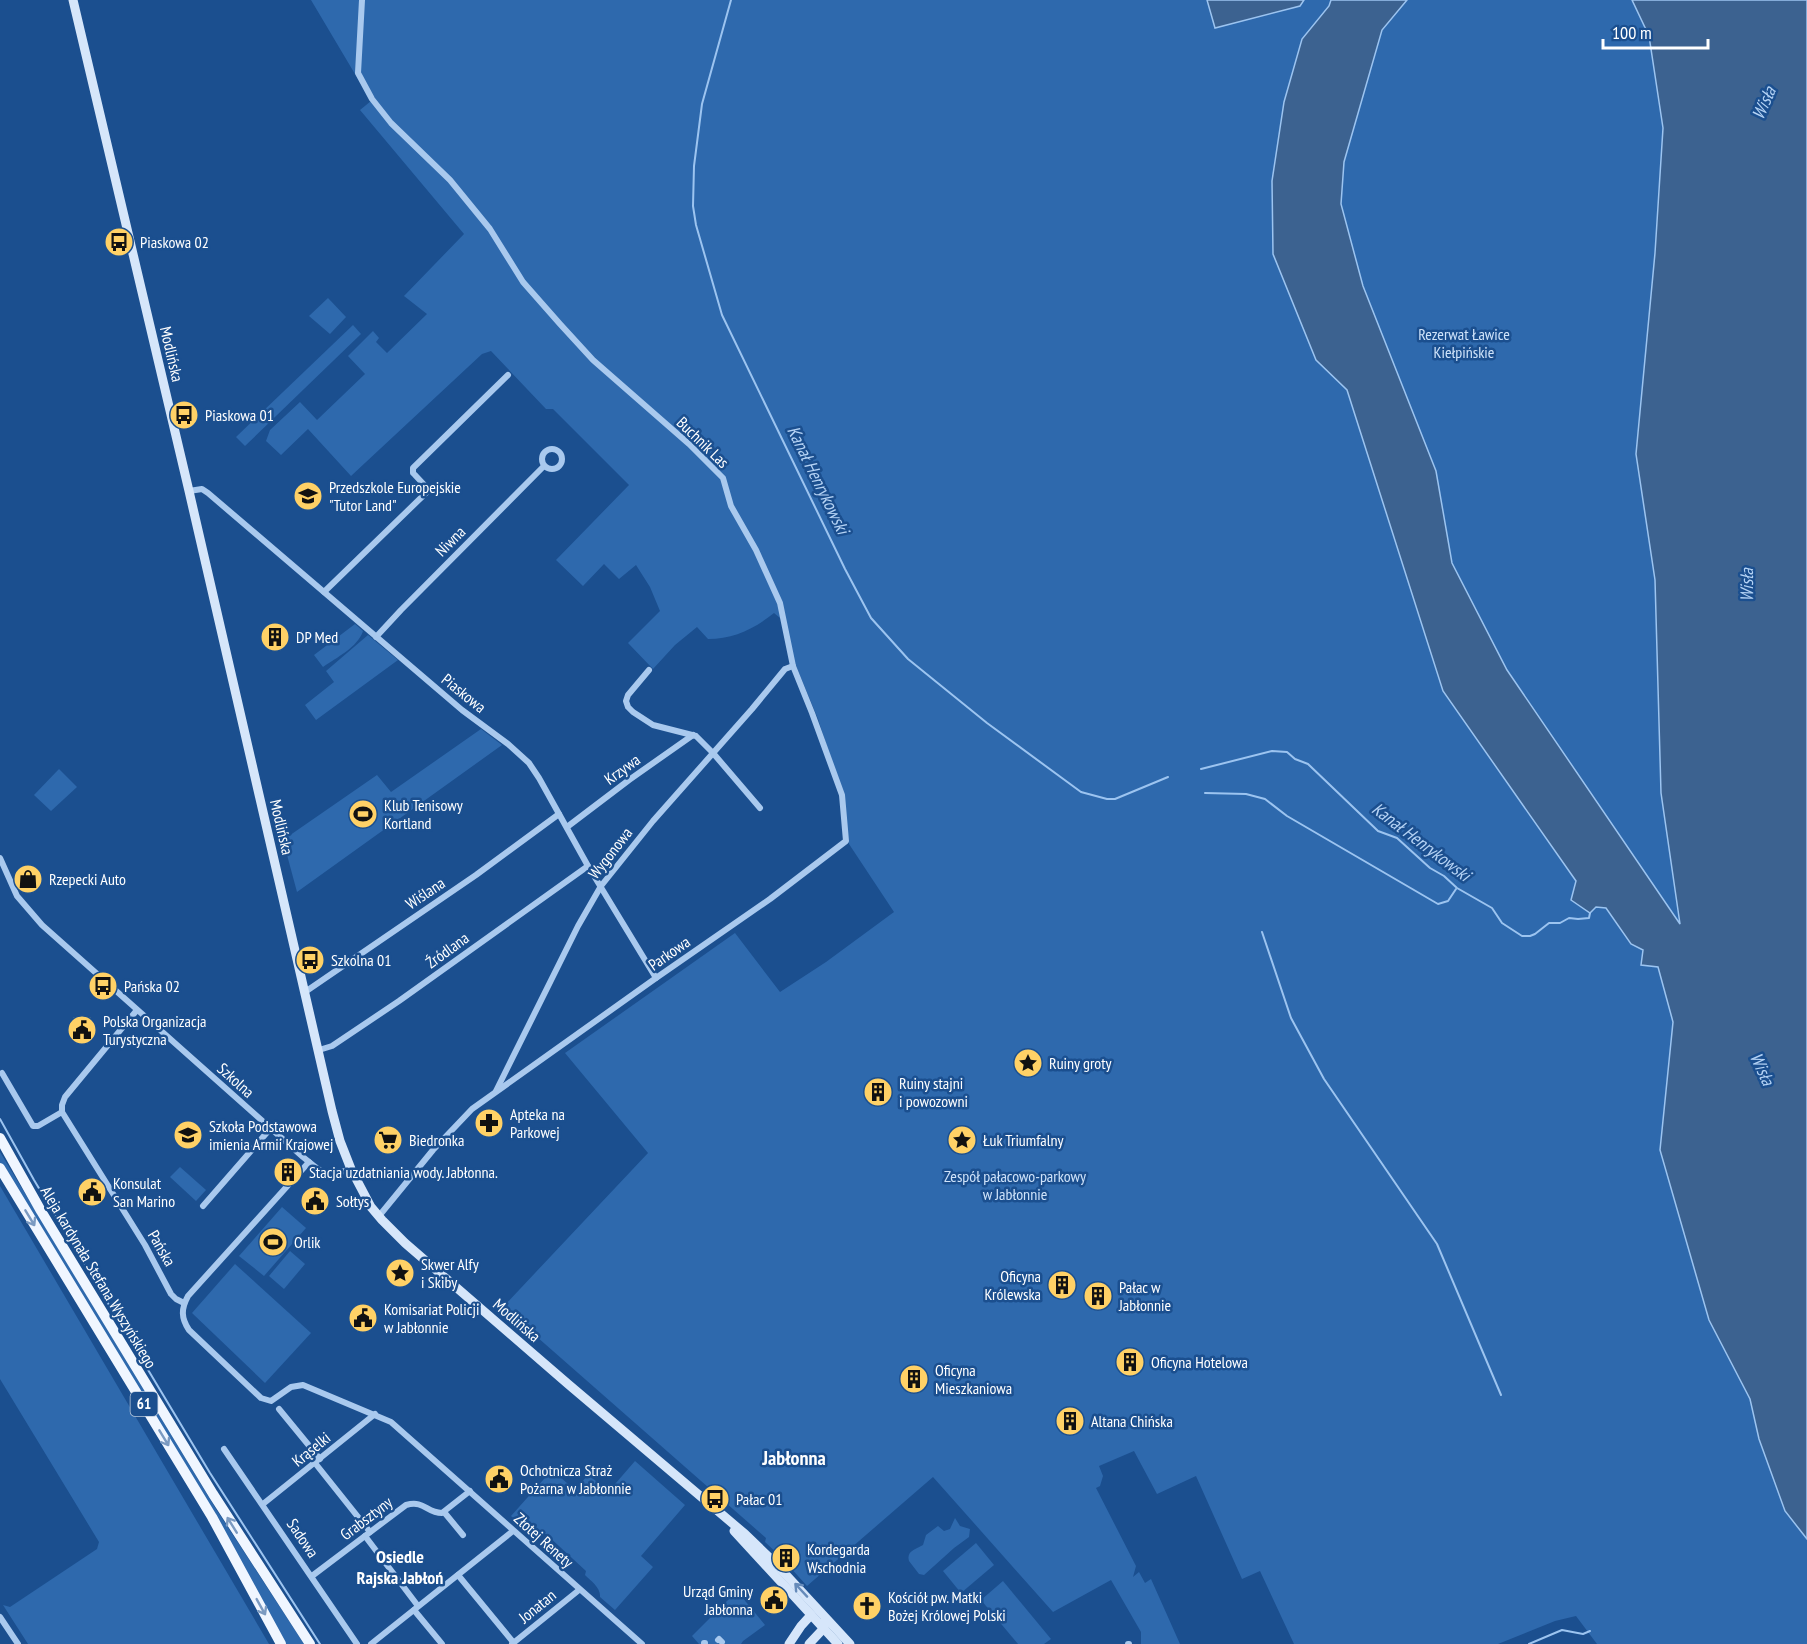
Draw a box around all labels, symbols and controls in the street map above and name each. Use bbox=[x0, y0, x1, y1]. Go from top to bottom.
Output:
scale bar bbox=[1603, 12, 1708, 50]
text: 100 m bbox=[1612, 21, 1652, 44]
water label: Wisła bbox=[1746, 82, 1781, 123]
bus stop icon: Piaskowa 02 bbox=[103, 226, 135, 258]
place label: Piaskowa 02 bbox=[140, 232, 209, 252]
street label: Modlińska bbox=[156, 324, 188, 384]
park label: Rezerwat Ławice Kiełpińskie bbox=[1418, 324, 1510, 362]
bus stop icon: Piaskowa 01 bbox=[168, 399, 200, 431]
place label: Piaskowa 01 bbox=[205, 405, 274, 425]
street label: Buchnik Las bbox=[673, 412, 733, 472]
water label: Kanał Henrykowski bbox=[782, 422, 855, 540]
place label: Przedszkole Europejskie "Tutor Land" bbox=[329, 477, 461, 515]
school or university icon: Przedszkole Europejskie "Tutor Land" bbox=[292, 480, 324, 512]
street label: Niwna bbox=[431, 522, 469, 560]
water label: Wisła bbox=[1735, 567, 1758, 602]
building icon: DP Med bbox=[259, 621, 291, 653]
place label: DP Med bbox=[296, 627, 338, 647]
street label: Piaskowa bbox=[438, 669, 490, 717]
street label: Krzywa bbox=[600, 749, 644, 789]
place label: Klub Tenisowy Kortland bbox=[384, 795, 463, 833]
street label: Modlińska bbox=[266, 797, 298, 857]
water label: Kanał Henrykowski bbox=[1367, 797, 1477, 887]
sports icon: Klub Tenisowy Kortland bbox=[347, 798, 379, 830]
street label: Wygonowa bbox=[584, 823, 636, 883]
shop icon: Rzepecki Auto bbox=[12, 863, 44, 895]
place label: Rzepecki Auto bbox=[49, 869, 126, 889]
street label: Wiślana bbox=[402, 873, 448, 913]
street label: Źródlana bbox=[421, 928, 473, 972]
street label: Parkowa bbox=[644, 932, 694, 974]
bus stop icon: Szkolna 01 bbox=[294, 944, 326, 976]
place label: Szkolna 01 bbox=[331, 950, 392, 970]
bus stop icon: Pańska 02 bbox=[87, 970, 119, 1002]
place label: Pańska 02 bbox=[124, 976, 180, 996]
place label: Polska Organizacja Turystyczna bbox=[103, 1011, 206, 1049]
public building icon: Polska Organizacja Turystyczna bbox=[66, 1014, 98, 1046]
place icon: Ruiny groty bbox=[1012, 1047, 1044, 1079]
water label: Wisła bbox=[1745, 1049, 1780, 1090]
place label: Ruiny groty bbox=[1049, 1053, 1112, 1073]
street label: Szkolna bbox=[213, 1058, 259, 1102]
place label: Ruiny stajni i powozowni bbox=[899, 1073, 968, 1111]
building icon: Ruiny stajni i powozowni bbox=[862, 1076, 894, 1108]
place label: Apteka na Parkowej bbox=[510, 1104, 565, 1142]
pharmacy icon: Apteka na Parkowej bbox=[473, 1107, 505, 1139]
place label: Szkoła Podstawowa imienia Armii Krajowej bbox=[209, 1116, 333, 1154]
school or university icon: Szkoła Podstawowa imienia Armii Krajowej bbox=[172, 1119, 204, 1151]
supermarket icon: Biedronka bbox=[372, 1124, 404, 1156]
place icon: Łuk Triumfalny bbox=[946, 1124, 978, 1156]
place label: Biedronka bbox=[409, 1130, 464, 1150]
place label: Łuk Triumfalny bbox=[983, 1130, 1064, 1150]
building icon: Stacja uzdatniania wody. Jabłonna. bbox=[272, 1156, 304, 1188]
place label: Stacja uzdatniania wody. Jabłonna. bbox=[309, 1162, 498, 1182]
park label: Zespół pałacowo-parkowy w Jabłonnie bbox=[944, 1166, 1086, 1204]
place label: Konsulat San Marino bbox=[113, 1173, 175, 1211]
public building icon: Konsulat San Marino bbox=[76, 1176, 108, 1208]
street label: Aleja kardynała Stefana Wyszyńskiego bbox=[37, 1182, 161, 1372]
public building icon: Sołtys bbox=[299, 1185, 331, 1217]
place label: Sołtys bbox=[336, 1191, 369, 1211]
one-way arrow bbox=[25, 1209, 37, 1226]
street label: Pańska bbox=[144, 1226, 180, 1270]
sports icon: Orlik bbox=[257, 1226, 289, 1258]
place label: Orlik bbox=[294, 1232, 321, 1252]
place label: Skwer Alfy i Skiby bbox=[421, 1254, 479, 1292]
place icon: Skwer Alfy i Skiby bbox=[384, 1257, 416, 1289]
place label: Oficyna Królewska bbox=[984, 1266, 1041, 1304]
building icon: Oficyna Królewska bbox=[1046, 1269, 1078, 1301]
place label: Pałac w Jabłonnie bbox=[1118, 1277, 1171, 1315]
building icon: Pałac w Jabłonnie bbox=[1082, 1280, 1114, 1312]
street label: Modlińska bbox=[489, 1294, 545, 1346]
place label: Komisariat Policji w Jabłonnie bbox=[384, 1299, 479, 1337]
public building icon: Komisariat Policji w Jabłonnie bbox=[347, 1302, 379, 1334]
building icon: Oficyna Hotelowa bbox=[1114, 1346, 1146, 1378]
place label: Oficyna Hotelowa bbox=[1151, 1352, 1248, 1372]
place label: Oficyna Mieszkaniowa bbox=[935, 1360, 1012, 1398]
building icon: Oficyna Mieszkaniowa bbox=[898, 1363, 930, 1395]
road number: 61 bbox=[130, 1392, 158, 1416]
building icon: Altana Chińska bbox=[1054, 1405, 1086, 1437]
place label: Altana Chińska bbox=[1091, 1411, 1173, 1431]
street label: Krąselki bbox=[288, 1427, 334, 1471]
one-way arrow bbox=[159, 1429, 171, 1446]
district label: Jabłonna bbox=[761, 1445, 826, 1471]
place label: Ochotnicza Straż Pożarna w Jabłonnie bbox=[520, 1460, 631, 1498]
public building icon: Ochotnicza Straż Pożarna w Jabłonnie bbox=[483, 1463, 515, 1495]
bus stop icon: Pałac 01 bbox=[699, 1483, 731, 1515]
place label: Pałac 01 bbox=[736, 1489, 783, 1509]
street label: Grabsztyny bbox=[336, 1492, 396, 1544]
street label: Złotej Renety bbox=[510, 1508, 578, 1572]
street label: Sadowa bbox=[283, 1515, 323, 1561]
one-way arrow bbox=[226, 1517, 238, 1534]
place label: Kordegarda Wschodnia bbox=[807, 1539, 870, 1577]
building icon: Kordegarda Wschodnia bbox=[770, 1542, 802, 1574]
district label: Osiedle Rajska Jabłoń bbox=[357, 1545, 443, 1589]
place label: Urząd Gminy Jabłonna bbox=[683, 1581, 753, 1619]
one-way arrow bbox=[794, 1583, 808, 1598]
public building icon: Urząd Gminy Jabłonna bbox=[758, 1584, 790, 1616]
street label: Jonatan bbox=[514, 1585, 560, 1628]
place label: Kościół pw. Matki Bożej Królowej Polski bbox=[888, 1587, 1006, 1625]
church icon: Kościół pw. Matki Bożej Królowej Polski bbox=[851, 1590, 883, 1622]
one-way arrow bbox=[255, 1598, 267, 1615]

